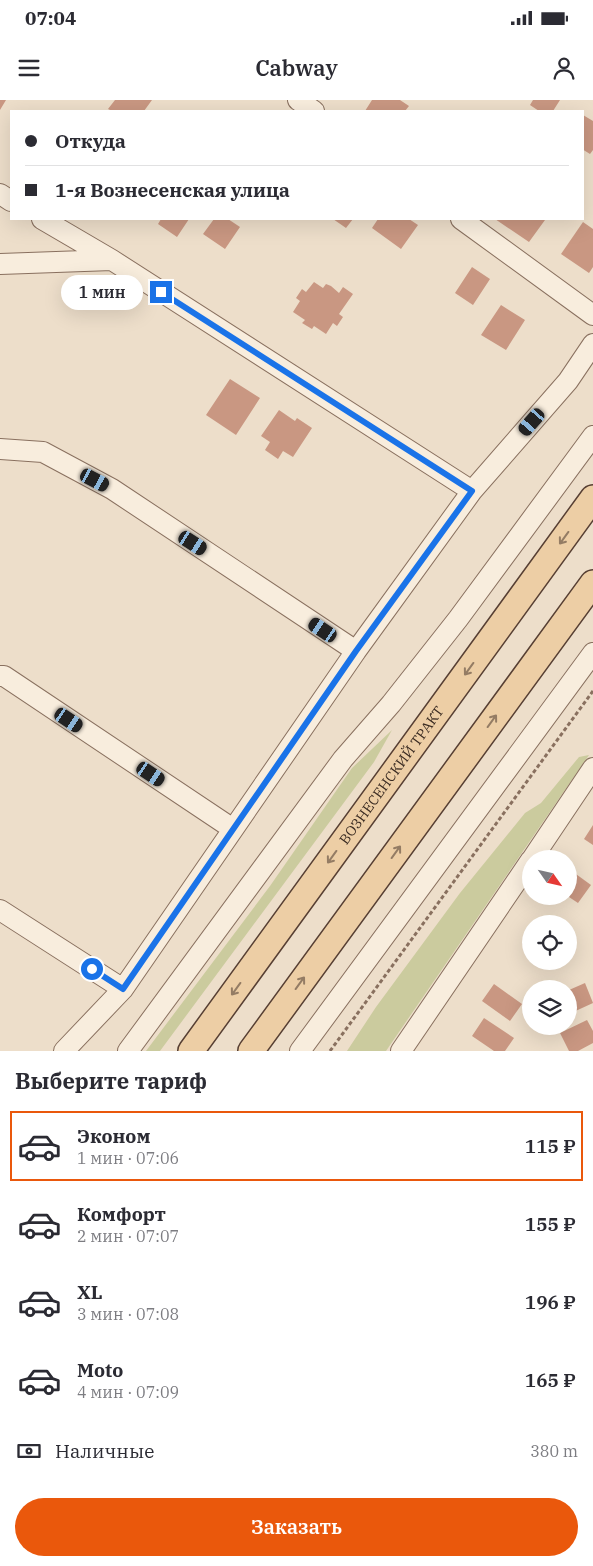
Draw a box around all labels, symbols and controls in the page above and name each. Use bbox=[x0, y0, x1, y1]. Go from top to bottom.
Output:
text: 07:04 bbox=[25, 6, 76, 30]
text: Cabway bbox=[255, 53, 338, 82]
icon: menu bbox=[15, 54, 43, 82]
icon: person bbox=[550, 54, 578, 82]
text: Откуда bbox=[55, 129, 126, 153]
text: 1-я Вознесенская улица bbox=[55, 178, 290, 202]
callout: 1 мин bbox=[61, 274, 144, 310]
route end bbox=[150, 281, 172, 303]
text: 1 мин bbox=[79, 282, 125, 302]
car bbox=[516, 406, 547, 438]
car bbox=[78, 466, 111, 494]
car bbox=[176, 529, 209, 557]
one-way arrow bbox=[559, 531, 569, 545]
car bbox=[306, 615, 339, 645]
one-way arrow bbox=[463, 662, 474, 675]
street label: ВОЗНЕСЕНСКИЙ ТРАКТ bbox=[335, 703, 448, 848]
car bbox=[52, 705, 85, 735]
one-way arrow bbox=[487, 714, 497, 728]
car bbox=[134, 759, 167, 789]
one-way arrow bbox=[391, 845, 401, 859]
one-way arrow bbox=[327, 850, 337, 864]
north arrow bbox=[522, 850, 578, 905]
map controls bbox=[522, 850, 577, 1035]
button: locate bbox=[522, 915, 577, 970]
route start bbox=[81, 958, 103, 980]
one-way arrow bbox=[295, 976, 305, 990]
button: layers bbox=[522, 980, 577, 1035]
one-way arrow bbox=[231, 981, 241, 995]
text: Выберите тариф bbox=[15, 1066, 207, 1095]
icon: car bbox=[17, 1124, 62, 1169]
text: Эконом bbox=[77, 1124, 150, 1148]
text: 115 ₽ bbox=[525, 1134, 576, 1158]
text: 1 мин · 07:06 bbox=[77, 1148, 179, 1168]
icon: car bbox=[17, 1202, 62, 1247]
text: Комфорт bbox=[77, 1202, 166, 1226]
text: 155 ₽ bbox=[525, 1212, 576, 1236]
text: 2 мин · 07:07 bbox=[77, 1226, 179, 1246]
icon: car bbox=[17, 1280, 62, 1325]
text: XL bbox=[77, 1280, 103, 1304]
text: 196 ₽ bbox=[525, 1290, 576, 1314]
text: 3 мин · 07:08 bbox=[77, 1304, 179, 1324]
icon: car bbox=[17, 1358, 62, 1403]
text: Moto bbox=[77, 1358, 123, 1382]
text: 165 ₽ bbox=[525, 1368, 576, 1392]
text: 4 мин · 07:09 bbox=[77, 1382, 179, 1402]
icon: cash bbox=[15, 1437, 43, 1465]
text: Наличные bbox=[55, 1439, 154, 1463]
text: 380 m bbox=[530, 1441, 578, 1461]
button: Заказать bbox=[15, 1498, 578, 1556]

